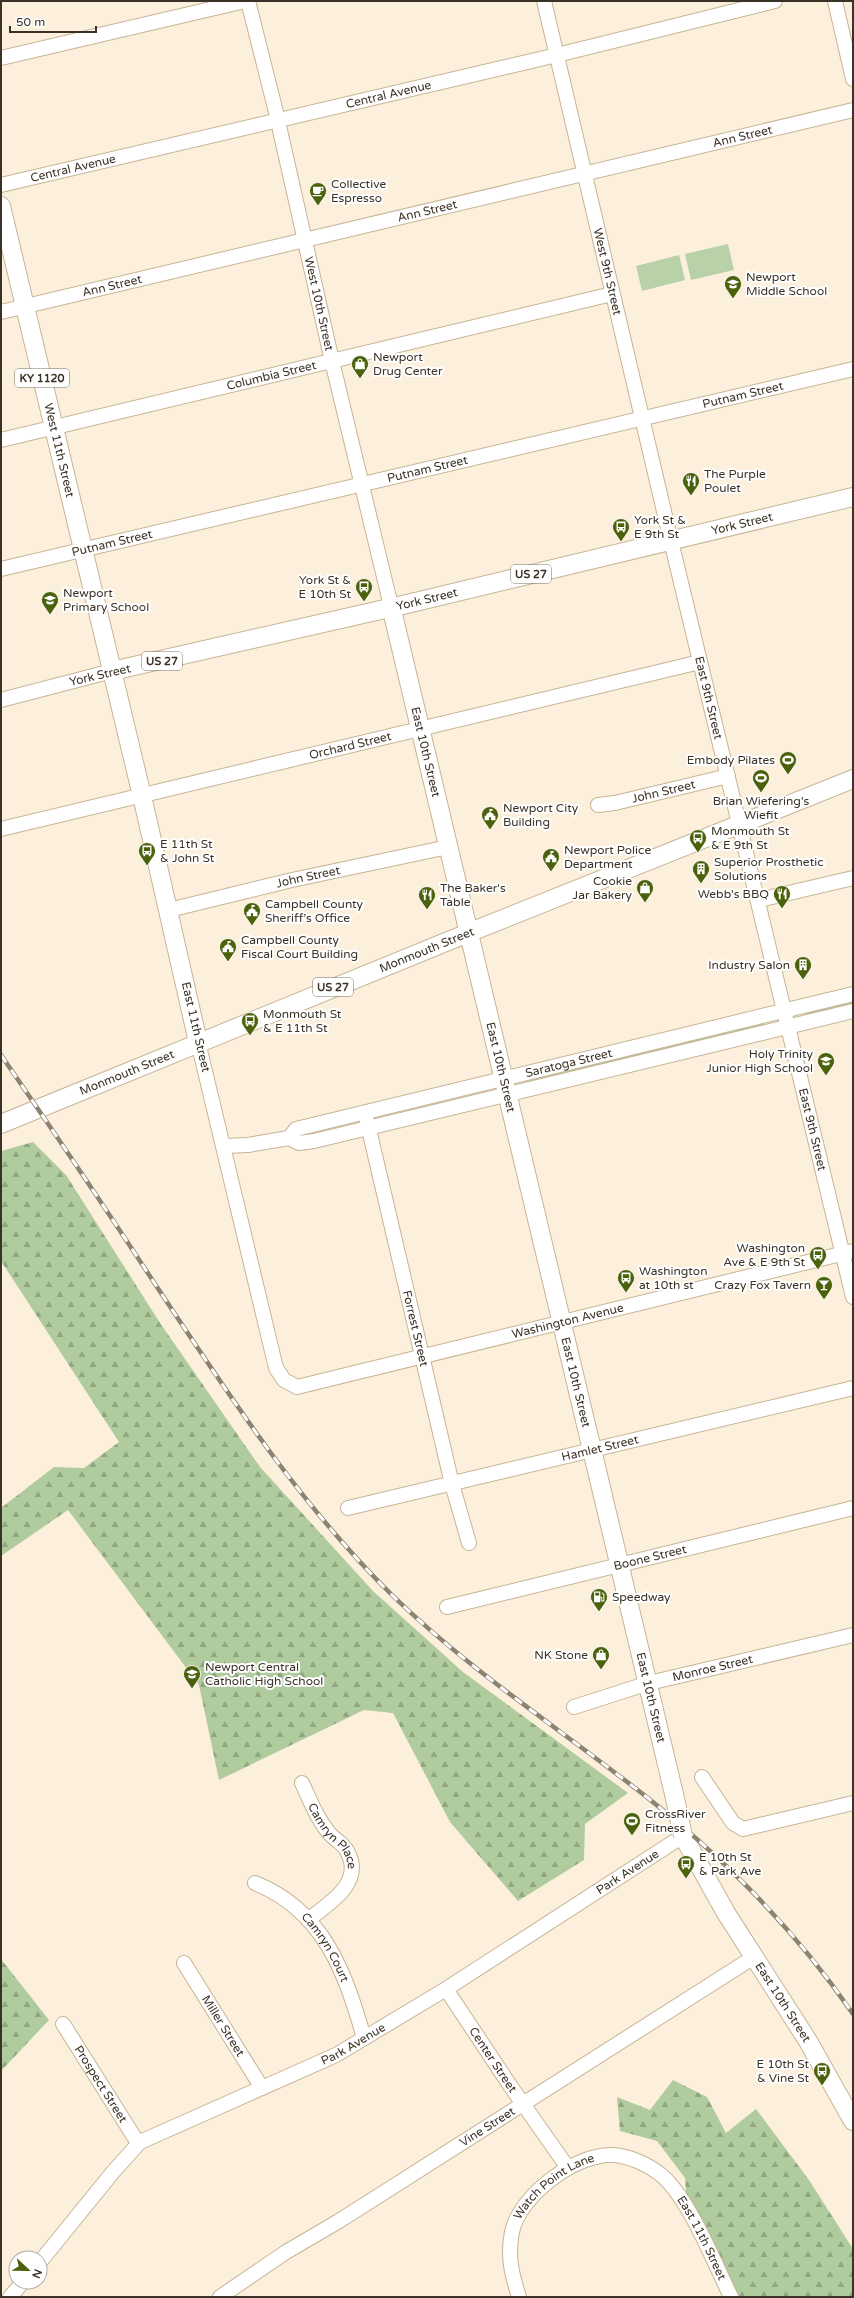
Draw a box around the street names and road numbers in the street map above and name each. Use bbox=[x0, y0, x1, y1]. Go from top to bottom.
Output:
street label: Central Avenue bbox=[345, 78, 433, 111]
street label: Ann Street bbox=[711, 122, 774, 150]
street label: Central Avenue bbox=[29, 151, 117, 185]
street label: Ann Street bbox=[396, 197, 459, 225]
street label: West 9th Street bbox=[591, 227, 625, 317]
street label: West 10th Street bbox=[302, 255, 337, 353]
street label: Ann Street bbox=[81, 272, 144, 300]
street label: Columbia Street bbox=[225, 358, 318, 393]
road number: KY 1120 bbox=[15, 369, 69, 387]
street label: Putnam Street bbox=[701, 379, 785, 411]
street label: West 11th Street bbox=[41, 402, 77, 499]
street label: Putnam Street bbox=[386, 453, 470, 485]
street label: York Street bbox=[710, 509, 774, 538]
street label: Putnam Street bbox=[70, 527, 154, 559]
road number: US 27 bbox=[511, 565, 551, 583]
street label: York Street bbox=[395, 585, 459, 613]
road number: US 27 bbox=[142, 652, 182, 670]
street label: East 9th Street bbox=[692, 655, 726, 741]
street label: York Street bbox=[68, 661, 132, 689]
street label: East 10th Street bbox=[408, 705, 443, 799]
street label: Orchard Street bbox=[308, 729, 393, 762]
street label: John Street bbox=[630, 777, 697, 806]
street label: John Street bbox=[275, 863, 342, 891]
street label: Monmouth Street bbox=[377, 924, 477, 975]
road number: US 27 bbox=[313, 978, 353, 996]
street label: East 11th Street bbox=[179, 981, 213, 1074]
street label: East 10th Street bbox=[483, 1021, 518, 1114]
street label: Saratoga Street bbox=[524, 1046, 614, 1080]
street label: Monmouth Street bbox=[77, 1047, 177, 1098]
street label: East 9th Street bbox=[796, 1087, 829, 1173]
street label: Forrest Street bbox=[400, 1289, 431, 1368]
street label: Washington Avenue bbox=[510, 1300, 625, 1341]
street label: East 10th Street bbox=[558, 1336, 594, 1429]
street label: Hamlet Street bbox=[560, 1432, 640, 1464]
street label: Boone Street bbox=[612, 1542, 688, 1573]
street label: East 10th Street bbox=[634, 1651, 669, 1744]
street label: Monroe Street bbox=[671, 1652, 754, 1684]
street label: Camryn Place bbox=[305, 1801, 359, 1870]
street label: Park Avenue bbox=[594, 1846, 662, 1897]
street label: Camryn Court bbox=[299, 1910, 352, 1984]
street label: East 10th Street bbox=[752, 1959, 814, 2045]
street label: Miller Street bbox=[199, 1993, 248, 2059]
street label: Park Avenue bbox=[319, 2020, 388, 2068]
street label: Center Street bbox=[466, 2025, 520, 2096]
street label: Prospect Street bbox=[71, 2043, 131, 2125]
street label: Vine Street bbox=[457, 2104, 518, 2149]
street label: Watch Point Lane bbox=[511, 2151, 596, 2222]
street label: East 11th Street bbox=[674, 2193, 729, 2282]

